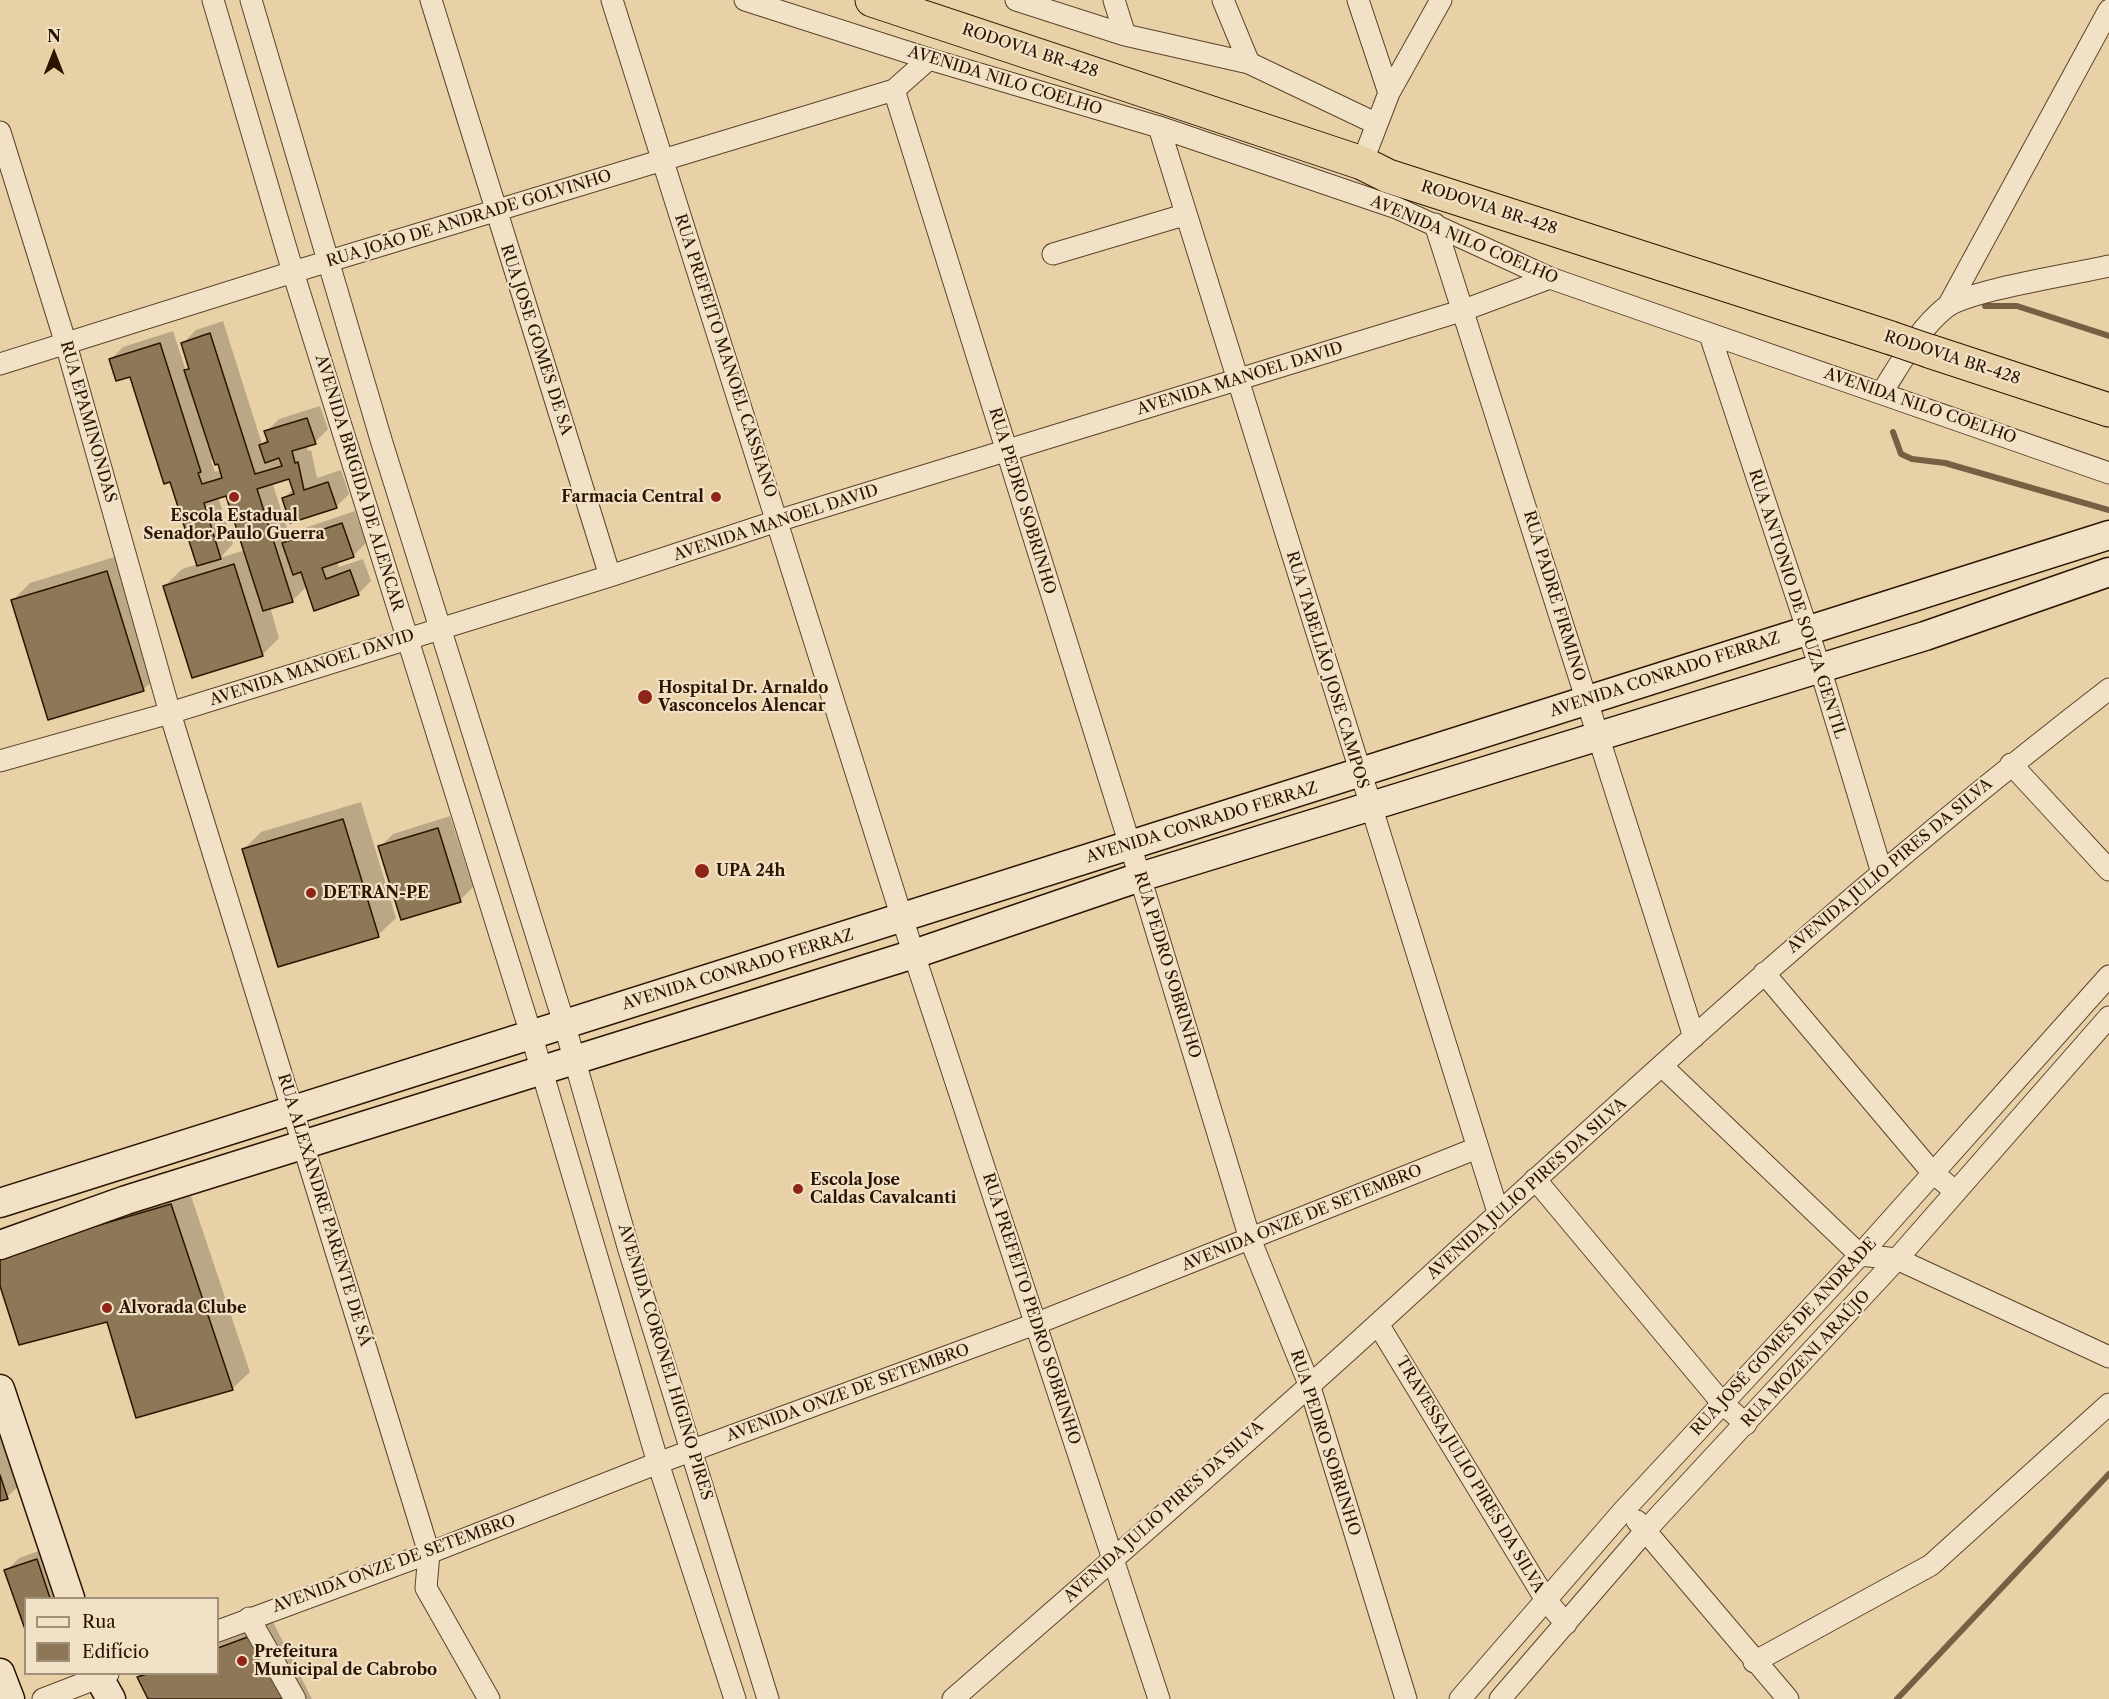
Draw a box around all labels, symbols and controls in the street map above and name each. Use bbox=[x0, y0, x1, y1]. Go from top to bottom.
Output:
street label: RODOVIA BR-428 bbox=[959, 20, 1101, 82]
north arrow bbox=[24, 24, 84, 84]
text: N bbox=[47, 26, 61, 46]
street label: AVENIDA NILO COELHO bbox=[906, 42, 1104, 120]
street label: RUA JOÃO DE ANDRADE GOLVINHO bbox=[324, 166, 614, 272]
street label: RODOVIA BR-428 bbox=[1418, 177, 1560, 239]
street label: AVENIDA NILO COELHO bbox=[1367, 192, 1561, 288]
street label: RUA PREFEITO MANOEL CASSIANO bbox=[670, 212, 780, 500]
street label: RUA JOSE GOMES DE SA bbox=[496, 242, 576, 438]
street label: RODOVIA BR-428 bbox=[1881, 327, 2023, 389]
street label: AVENIDA MANOEL DAVID bbox=[1135, 338, 1345, 420]
street label: RUA EPAMINONDAS bbox=[56, 339, 120, 505]
street label: AVENIDA BRIGIDA DE ALENCAR bbox=[311, 352, 407, 614]
street label: AVENIDA NILO COELHO bbox=[1821, 364, 2019, 448]
street label: RUA PEDRO SOBRINHO bbox=[984, 405, 1060, 597]
street label: RUA ANTONIO DE SOUZA GENTIL bbox=[1744, 467, 1850, 741]
street label: AVENIDA MANOEL DAVID bbox=[671, 481, 881, 565]
place label: Farmacia Central bbox=[561, 487, 704, 507]
marker: Escola Estadual Senador Paulo Guerra bbox=[227, 490, 241, 504]
marker: Farmacia Central bbox=[709, 490, 723, 504]
place label: Escola Estadual Senador Paulo Guerra bbox=[143, 506, 325, 544]
street label: RUA PADRE FIRMINO bbox=[1519, 508, 1589, 684]
street label: RUA TABELIÃO JOSE CAMPOS bbox=[1282, 549, 1372, 791]
street label: AVENIDA MANOEL DAVID bbox=[207, 626, 417, 710]
street label: AVENIDA CONRADO FERRAZ bbox=[1547, 629, 1783, 721]
place label: Hospital Dr. Arnaldo Vasconcelos Alencar bbox=[658, 678, 828, 716]
marker: Hospital Dr. Arnaldo Vasconcelos Alencar bbox=[636, 688, 654, 706]
street label: AVENIDA JULIO PIRES DA SILVA bbox=[1784, 775, 1996, 957]
street label: AVENIDA CONRADO FERRAZ bbox=[1084, 779, 1320, 867]
place label: UPA 24h bbox=[716, 861, 785, 881]
marker: UPA 24h bbox=[693, 862, 711, 880]
street label: RUA PEDRO SOBRINHO bbox=[1129, 869, 1205, 1061]
place label: DETRAN-PE bbox=[323, 883, 428, 903]
marker: DETRAN-PE bbox=[304, 886, 318, 900]
street label: AVENIDA CONRADO FERRAZ bbox=[620, 926, 856, 1014]
street label: RUA ALEXANDRE PARENTE DE SÁ bbox=[273, 1071, 375, 1349]
street label: AVENIDA JULIO PIRES DA SILVA bbox=[1423, 1094, 1631, 1284]
street label: AVENIDA ONZE DE SETEMBRO bbox=[1179, 1161, 1425, 1275]
place label: Escola Jose Caldas Cavalcanti bbox=[810, 1170, 956, 1208]
street label: RUA PREFEITO PEDRO SOBRINHO bbox=[978, 1171, 1084, 1447]
marker: Escola Jose Caldas Cavalcanti bbox=[791, 1182, 805, 1196]
street label: AVENIDA CORONEL HIGINO PIRES bbox=[614, 1221, 716, 1503]
street label: RUA JOSÉ GOMES DE ANDRADE bbox=[1687, 1234, 1881, 1440]
street label: RUA MOZENI ARAÚJO bbox=[1738, 1287, 1874, 1431]
place label: Alvorada Clube bbox=[119, 1298, 247, 1318]
marker: Alvorada Clube bbox=[100, 1301, 114, 1315]
street label: AVENIDA ONZE DE SETEMBRO bbox=[724, 1340, 972, 1446]
street label: RUA PEDRO SOBRINHO bbox=[1286, 1348, 1364, 1538]
street label: TRAVESSA JULIO PIRES DA SILVA bbox=[1392, 1353, 1548, 1597]
street label: AVENIDA JULIO PIRES DA SILVA bbox=[1060, 1417, 1268, 1607]
street label: AVENIDA ONZE DE SETEMBRO bbox=[270, 1511, 518, 1617]
legend bbox=[24, 1597, 219, 1675]
text: Rua bbox=[82, 1611, 116, 1633]
text: Edifício bbox=[82, 1641, 149, 1663]
place label: Prefeitura Municipal de Cabrobo bbox=[254, 1642, 437, 1680]
marker: Prefeitura Municipal de Cabrobo bbox=[235, 1654, 249, 1668]

